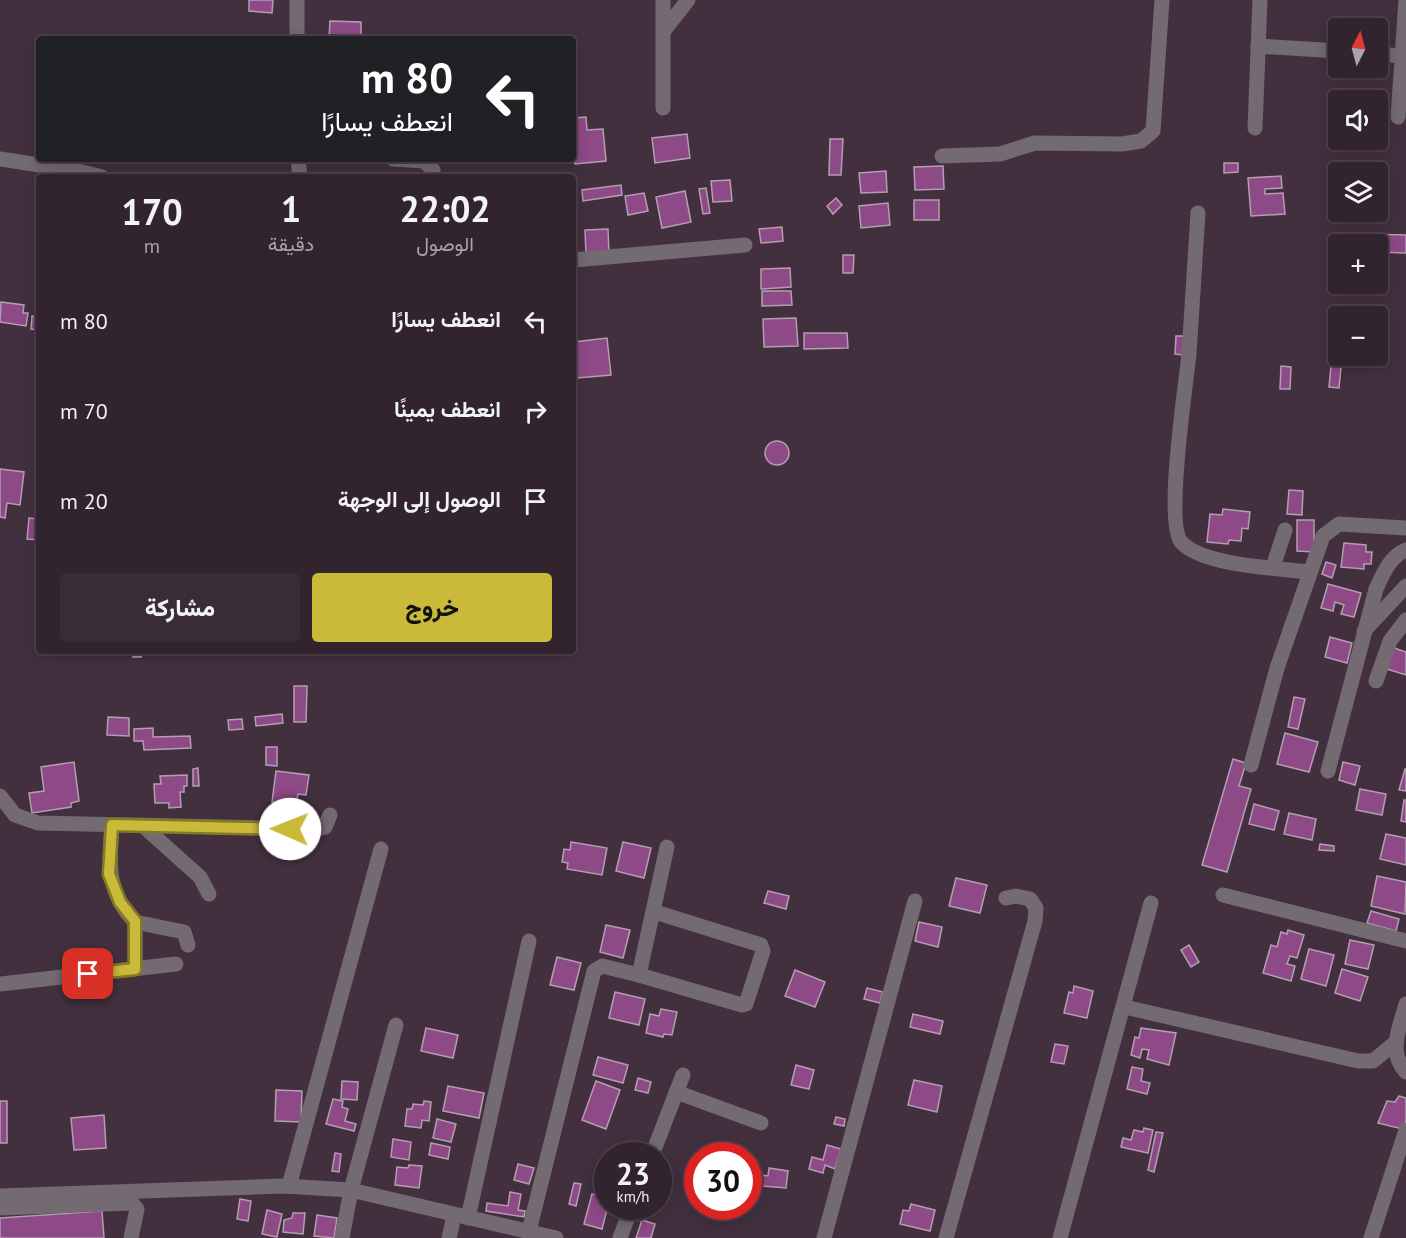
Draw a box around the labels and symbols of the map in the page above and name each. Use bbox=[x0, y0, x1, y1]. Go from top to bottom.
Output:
north arrow bbox=[1328, 18, 1388, 78]
position arrow bbox=[258, 797, 322, 861]
pin bbox=[62, 948, 113, 999]
speed limit sign: 30 bbox=[684, 1142, 762, 1220]

